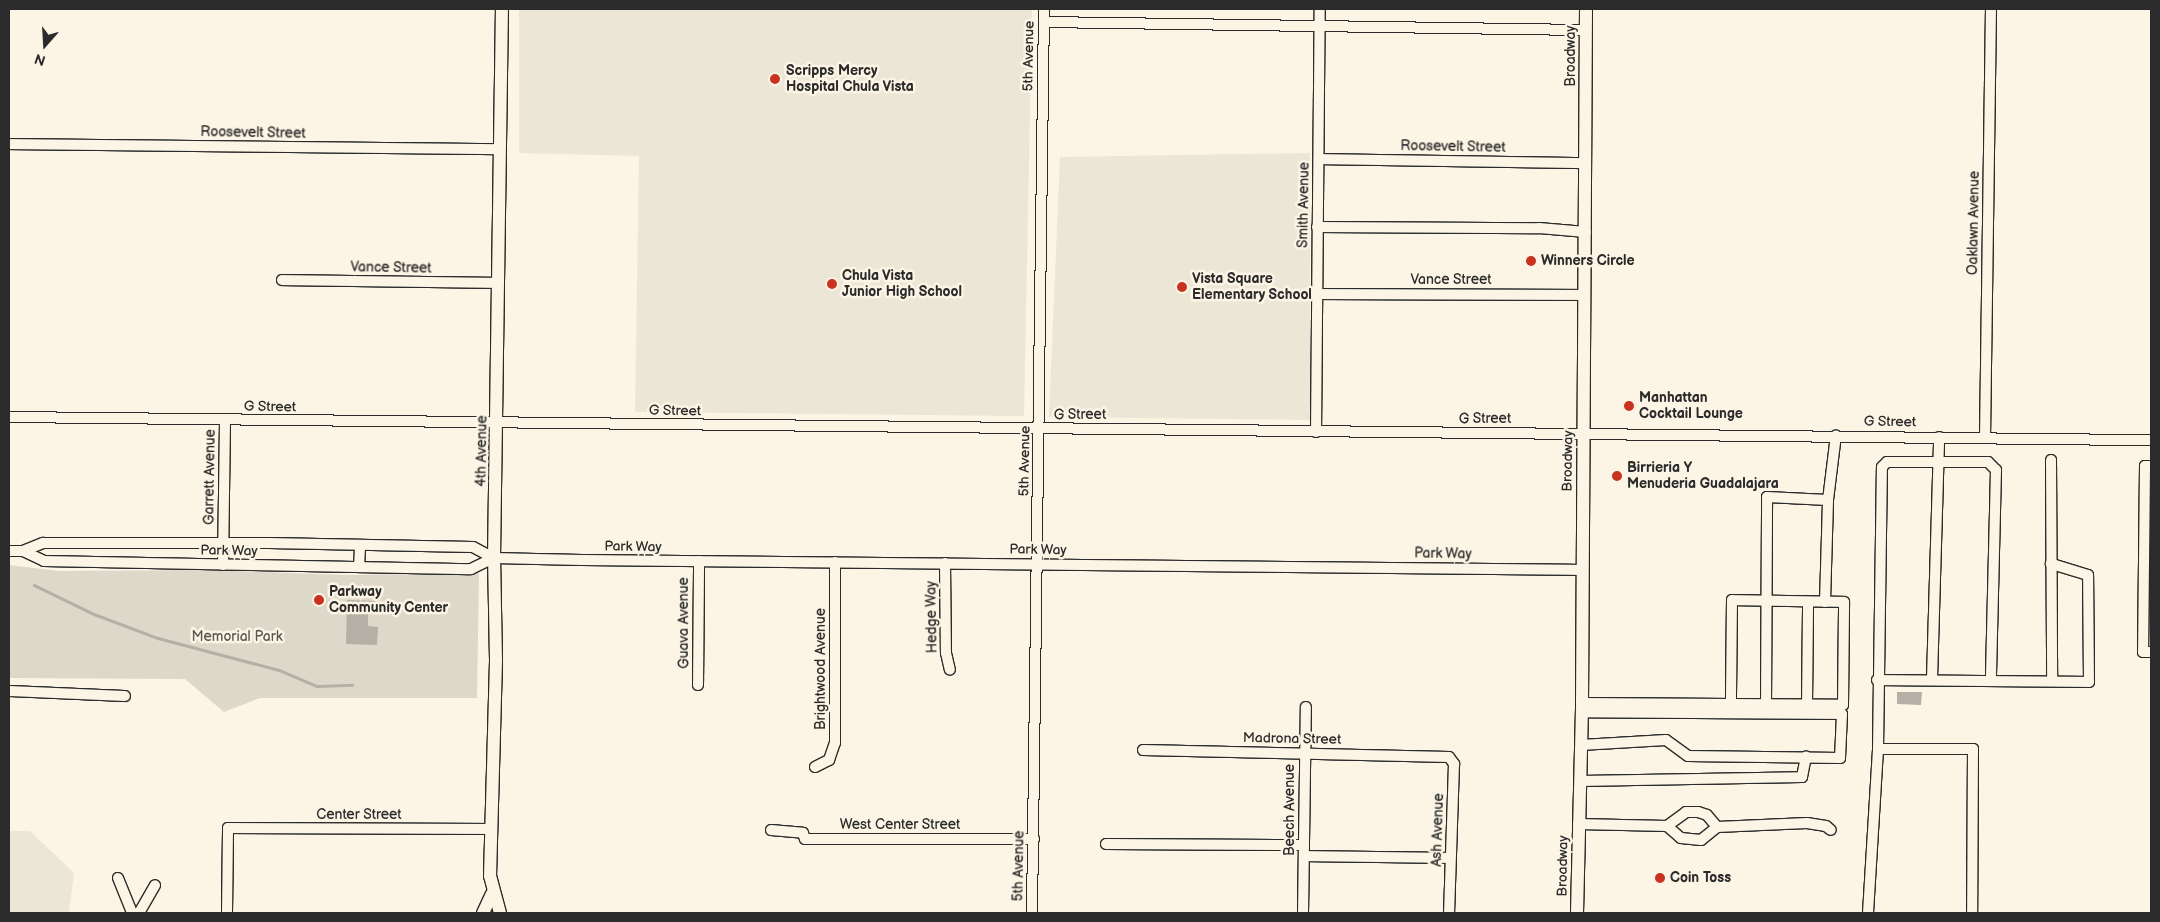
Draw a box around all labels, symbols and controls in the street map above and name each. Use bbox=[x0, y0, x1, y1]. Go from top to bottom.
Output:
north arrow bbox=[20, 20, 70, 70]
street label: 5th Avenue bbox=[1020, 20, 1038, 92]
street label: Broadway bbox=[1563, 25, 1579, 87]
text: N bbox=[32, 50, 48, 69]
place label: Scripps Mercy Hospital Chula Vista bbox=[786, 63, 914, 95]
marker: Scripps Mercy Hospital Chula Vista bbox=[768, 72, 782, 86]
street label: Roosevelt Street bbox=[200, 124, 306, 142]
street label: Roosevelt Street bbox=[1400, 138, 1506, 156]
street label: Smith Avenue bbox=[1295, 162, 1313, 248]
street label: Oaklawn Avenue bbox=[1965, 171, 1983, 275]
place label: Winners Circle bbox=[1541, 253, 1635, 269]
marker: Winners Circle bbox=[1525, 255, 1537, 267]
street label: Vance Street bbox=[350, 259, 432, 277]
place label: Chula Vista Junior High School bbox=[842, 268, 962, 300]
place label: Vista Square Elementary School bbox=[1192, 271, 1312, 304]
street label: Vance Street bbox=[1410, 272, 1492, 288]
marker: Chula Vista Junior High School bbox=[826, 278, 838, 290]
marker: Vista Square Elementary School bbox=[1176, 281, 1188, 293]
place label: Manhattan Cocktail Lounge bbox=[1639, 390, 1743, 422]
street label: G Street bbox=[243, 398, 297, 416]
marker: Manhattan Cocktail Lounge bbox=[1623, 400, 1635, 412]
street label: G Street bbox=[648, 402, 702, 420]
street label: G Street bbox=[1054, 407, 1106, 423]
street label: G Street bbox=[1459, 411, 1511, 427]
street label: G Street bbox=[1863, 413, 1917, 431]
street label: 4th Avenue bbox=[473, 415, 491, 487]
street label: 5th Avenue bbox=[1016, 425, 1034, 497]
street label: Garrett Avenue bbox=[201, 429, 219, 525]
street label: Broadway bbox=[1559, 430, 1577, 492]
place label: Birrieria Y Menuderia Guadalajara bbox=[1627, 460, 1779, 492]
marker: Birrieria Y Menuderia Guadalajara bbox=[1611, 470, 1623, 482]
street label: Park Way bbox=[604, 538, 662, 556]
street label: Park Way bbox=[1009, 541, 1067, 559]
street label: Park Way bbox=[200, 542, 258, 560]
street label: Park Way bbox=[1414, 545, 1472, 563]
street label: Guava Avenue bbox=[676, 577, 692, 669]
street label: Hedge Way bbox=[923, 580, 941, 654]
place label: Parkway Community Center bbox=[329, 584, 449, 616]
marker: Parkway Community Center bbox=[313, 594, 325, 606]
street label: Brightwood Avenue bbox=[813, 608, 829, 730]
park label: Memorial Park bbox=[191, 629, 283, 645]
street label: Madrona Street bbox=[1242, 730, 1342, 748]
street label: Beech Avenue bbox=[1282, 764, 1298, 856]
street label: Ash Avenue bbox=[1428, 793, 1448, 867]
street label: Center Street bbox=[316, 807, 402, 823]
street label: West Center Street bbox=[840, 817, 960, 833]
street label: 5th Avenue bbox=[1010, 830, 1028, 902]
street label: Broadway bbox=[1554, 835, 1572, 897]
place label: Coin Toss bbox=[1670, 870, 1731, 886]
marker: Coin Toss bbox=[1654, 872, 1666, 884]

